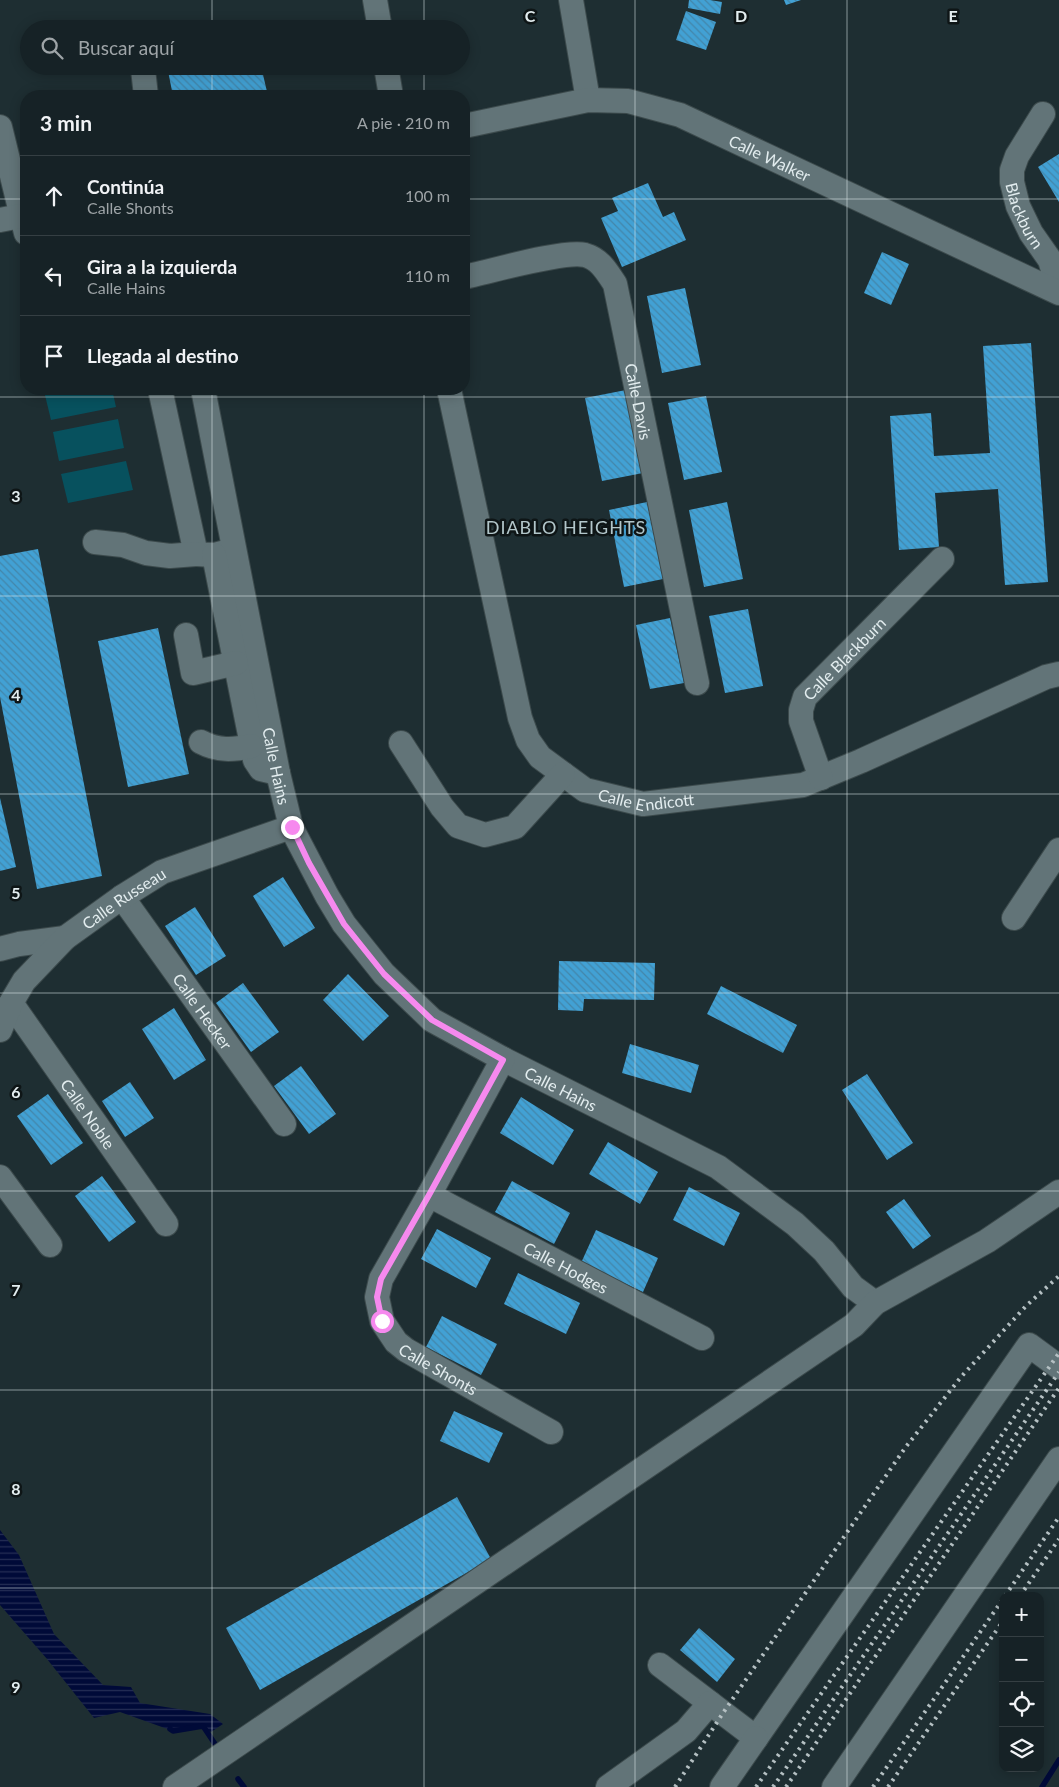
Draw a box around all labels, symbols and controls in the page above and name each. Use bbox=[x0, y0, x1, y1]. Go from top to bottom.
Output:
text: C bbox=[525, 6, 536, 25]
text: D bbox=[735, 6, 747, 25]
text: E bbox=[948, 6, 958, 25]
search box bbox=[20, 20, 470, 75]
icon: search bbox=[38, 34, 66, 62]
text: Buscar aquí bbox=[78, 36, 174, 59]
text: 3 min bbox=[40, 110, 92, 135]
text: A pie · 210 m bbox=[357, 113, 450, 132]
street label: Calle Walker bbox=[726, 130, 814, 185]
text: Continúa bbox=[87, 175, 164, 198]
street label: Blackburn bbox=[1003, 180, 1048, 252]
icon: ahead bbox=[40, 182, 68, 210]
text: 100 m bbox=[405, 186, 450, 205]
text: Calle Shonts bbox=[87, 198, 174, 217]
text: Gira a la izquierda bbox=[87, 255, 237, 278]
icon: left bbox=[40, 262, 68, 290]
text: 110 m bbox=[405, 266, 450, 285]
text: Calle Hains bbox=[87, 278, 165, 297]
icon: arrive bbox=[40, 342, 68, 370]
text: Llegada al destino bbox=[87, 344, 239, 367]
street label: Calle Davis bbox=[622, 361, 656, 441]
text: 3 bbox=[11, 486, 21, 505]
district label: DIABLO HEIGHTS bbox=[486, 516, 646, 538]
street label: Calle Blackburn bbox=[799, 613, 889, 703]
text: 4 bbox=[11, 685, 21, 704]
street label: Calle Hains bbox=[260, 726, 295, 806]
street label: Calle Endicott bbox=[596, 784, 695, 814]
route end bbox=[281, 816, 304, 839]
street label: Calle Russeau bbox=[78, 863, 169, 933]
text: 5 bbox=[11, 883, 21, 902]
street label: Calle Hecker bbox=[170, 969, 237, 1053]
street label: Calle Hains bbox=[522, 1062, 601, 1114]
street label: Calle Noble bbox=[57, 1075, 120, 1152]
text: 6 bbox=[11, 1082, 21, 1101]
street label: Calle Hodges bbox=[521, 1237, 612, 1297]
text: 7 bbox=[11, 1280, 21, 1299]
route start bbox=[371, 1310, 394, 1333]
street label: Calle Shonts bbox=[395, 1339, 481, 1398]
text: 8 bbox=[11, 1479, 21, 1498]
map controls bbox=[999, 1592, 1044, 1772]
button: + bbox=[999, 1592, 1044, 1637]
button: − bbox=[999, 1637, 1044, 1682]
text: 9 bbox=[11, 1677, 21, 1696]
button: locate bbox=[999, 1682, 1044, 1727]
button: layers bbox=[999, 1727, 1044, 1772]

